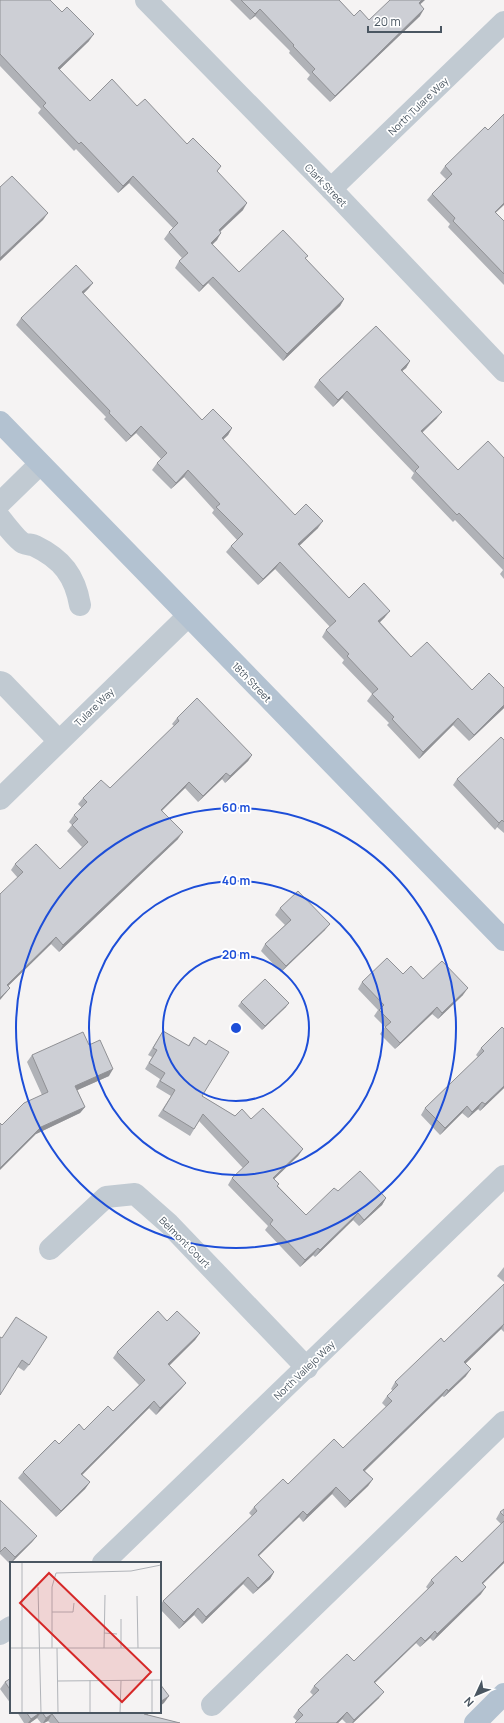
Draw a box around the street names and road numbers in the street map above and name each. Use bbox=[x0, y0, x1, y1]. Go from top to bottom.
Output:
street label: North Tulare Way bbox=[385, 73, 452, 138]
street label: Clark Street bbox=[302, 160, 350, 210]
street label: 18th Street bbox=[229, 659, 275, 705]
street label: Tulare Way bbox=[71, 684, 117, 729]
street label: Belmont Court bbox=[156, 1213, 214, 1271]
street label: North Vallejo Way bbox=[270, 1337, 338, 1403]

